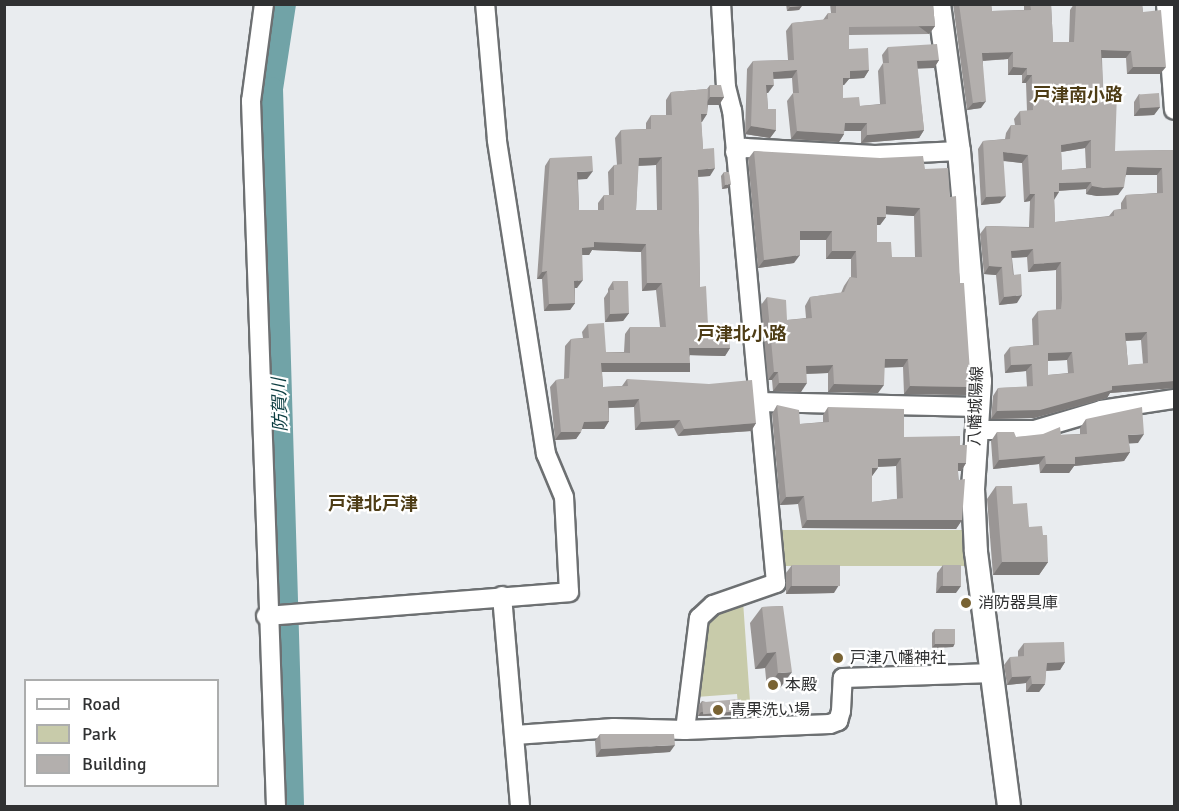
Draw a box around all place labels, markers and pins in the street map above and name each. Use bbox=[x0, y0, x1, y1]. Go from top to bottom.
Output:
place label: 消防器具庫 bbox=[978, 593, 1058, 613]
marker: 消防器具庫 bbox=[959, 596, 973, 610]
place label: 戸津八幡神社 bbox=[850, 648, 946, 668]
marker: 戸津八幡神社 bbox=[831, 651, 845, 665]
place label: 本殿 bbox=[785, 675, 817, 695]
marker: 本殿 bbox=[766, 678, 780, 692]
place label: 青果洗い場 bbox=[730, 700, 810, 720]
marker: 青果洗い場 bbox=[711, 703, 725, 717]

